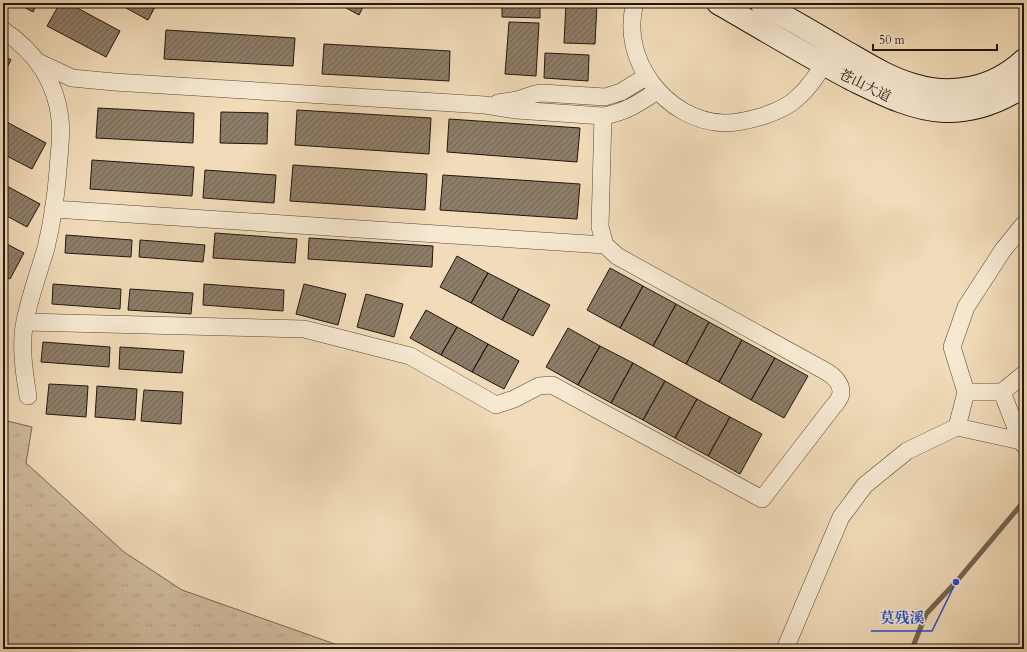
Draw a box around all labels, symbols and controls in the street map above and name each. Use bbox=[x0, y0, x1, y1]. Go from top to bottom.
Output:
scale bar bbox=[873, 26, 997, 52]
text: 50 m bbox=[879, 32, 906, 48]
street label: 苍山大道 bbox=[835, 65, 894, 106]
callout: 莫残溪 bbox=[871, 604, 932, 631]
text: 莫残溪 bbox=[879, 608, 925, 628]

